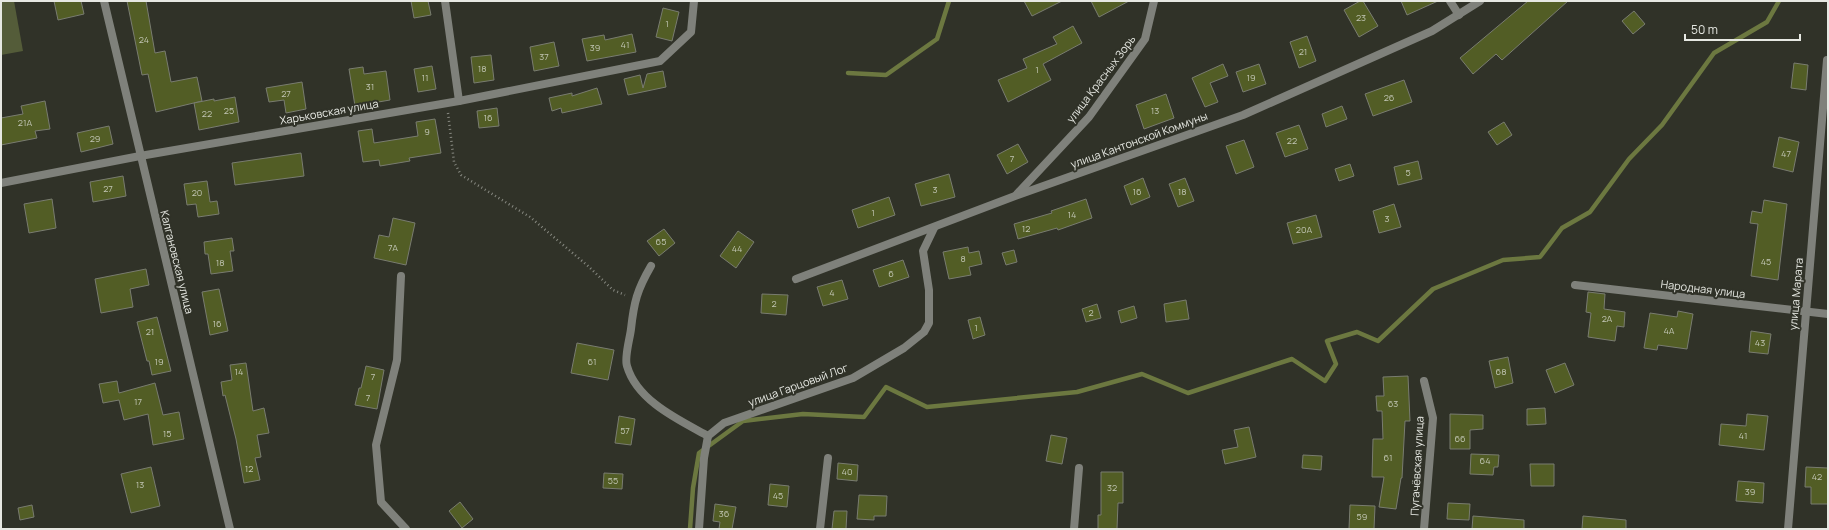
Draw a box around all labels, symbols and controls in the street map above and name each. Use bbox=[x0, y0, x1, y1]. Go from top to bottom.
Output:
house number: 23 bbox=[1356, 11, 1366, 24]
scale bar bbox=[1685, 16, 1800, 42]
house number: 1 bbox=[665, 17, 669, 30]
text: 50 m bbox=[1691, 21, 1718, 38]
street label: улица Красных Зорь bbox=[1063, 32, 1139, 125]
house number: 24 bbox=[139, 33, 149, 46]
house number: 41 bbox=[621, 38, 629, 51]
house number: 39 bbox=[590, 41, 600, 54]
house number: 21 bbox=[1299, 45, 1307, 58]
house number: 37 bbox=[539, 50, 549, 63]
house number: 18 bbox=[478, 62, 486, 75]
house number: 1 bbox=[1035, 63, 1039, 76]
house number: 11 bbox=[421, 71, 429, 84]
house number: 19 bbox=[1246, 71, 1256, 84]
house number: 31 bbox=[366, 80, 374, 93]
house number: 27 bbox=[281, 87, 291, 100]
house number: 26 bbox=[1384, 91, 1395, 104]
street label: Харьковская улица bbox=[278, 95, 379, 128]
house number: 25 bbox=[224, 104, 234, 117]
house number: 13 bbox=[1151, 104, 1159, 117]
house number: 22 bbox=[202, 107, 212, 120]
street label: улица Кантонской Коммуны bbox=[1068, 108, 1209, 171]
house number: 16 bbox=[483, 111, 493, 124]
house number: 21А bbox=[18, 116, 32, 129]
house number: 9 bbox=[424, 125, 430, 138]
house number: 29 bbox=[90, 132, 100, 145]
house number: 22 bbox=[1287, 134, 1297, 147]
house number: 47 bbox=[1781, 147, 1791, 160]
house number: 7 bbox=[1010, 152, 1015, 165]
house number: 5 bbox=[1405, 166, 1411, 179]
house number: 27 bbox=[103, 182, 113, 195]
house number: 3 bbox=[933, 183, 938, 196]
house number: 16 bbox=[1132, 185, 1142, 198]
house number: 18 bbox=[1178, 185, 1186, 198]
house number: 20 bbox=[192, 186, 202, 199]
house number: 1 bbox=[871, 206, 875, 219]
house number: 14 bbox=[1068, 208, 1076, 221]
street label: Калгановская улица bbox=[157, 209, 198, 315]
house number: 3 bbox=[1385, 212, 1390, 225]
house number: 12 bbox=[1022, 222, 1030, 235]
house number: 20А bbox=[1296, 223, 1312, 236]
house number: 65 bbox=[656, 235, 666, 248]
house number: 7А bbox=[388, 241, 398, 254]
house number: 44 bbox=[732, 242, 742, 255]
house number: 8 bbox=[960, 252, 966, 265]
house number: 45 bbox=[1761, 255, 1771, 268]
house number: 18 bbox=[216, 256, 224, 269]
street label: улица Марата bbox=[1785, 257, 1806, 331]
house number: 6 bbox=[888, 267, 894, 280]
street label: Народная улица bbox=[1660, 276, 1746, 301]
house number: 4 bbox=[829, 286, 835, 299]
house number: 2 bbox=[771, 297, 777, 310]
house number: 2 bbox=[1088, 306, 1094, 319]
house number: 2А bbox=[1602, 312, 1613, 325]
house number: 16 bbox=[212, 317, 222, 330]
house number: 1 bbox=[974, 321, 978, 334]
house number: 4А bbox=[1663, 324, 1675, 337]
house number: 21 bbox=[146, 325, 154, 338]
house number: 43 bbox=[1755, 336, 1765, 349]
house number: 19 bbox=[154, 355, 164, 368]
house number: 61 bbox=[588, 355, 596, 368]
street label: улица Гарцовый Лог bbox=[746, 359, 850, 410]
house number: 14 bbox=[235, 365, 243, 378]
house number: 68 bbox=[1496, 365, 1506, 378]
house number: 7 bbox=[371, 370, 376, 383]
house number: 7 bbox=[366, 391, 371, 404]
house number: 17 bbox=[134, 395, 142, 408]
house number: 63 bbox=[1388, 397, 1398, 410]
street label: Пугачёвская улица bbox=[1406, 416, 1427, 516]
house number: 57 bbox=[620, 424, 630, 437]
house number: 15 bbox=[163, 427, 171, 440]
house number: 41 bbox=[1739, 429, 1747, 442]
house number: 66 bbox=[1454, 432, 1466, 445]
house number: 61 bbox=[1384, 451, 1392, 464]
house number: 64 bbox=[1480, 454, 1490, 467]
house number: 12 bbox=[245, 462, 253, 475]
house number: 40 bbox=[842, 465, 852, 478]
house number: 42 bbox=[1812, 470, 1822, 483]
house number: 55 bbox=[608, 474, 618, 487]
house number: 13 bbox=[136, 478, 144, 491]
house number: 32 bbox=[1107, 481, 1117, 494]
house number: 39 bbox=[1745, 485, 1755, 498]
house number: 45 bbox=[773, 489, 783, 502]
house number: 36 bbox=[719, 507, 730, 520]
house number: 59 bbox=[1357, 510, 1367, 523]

